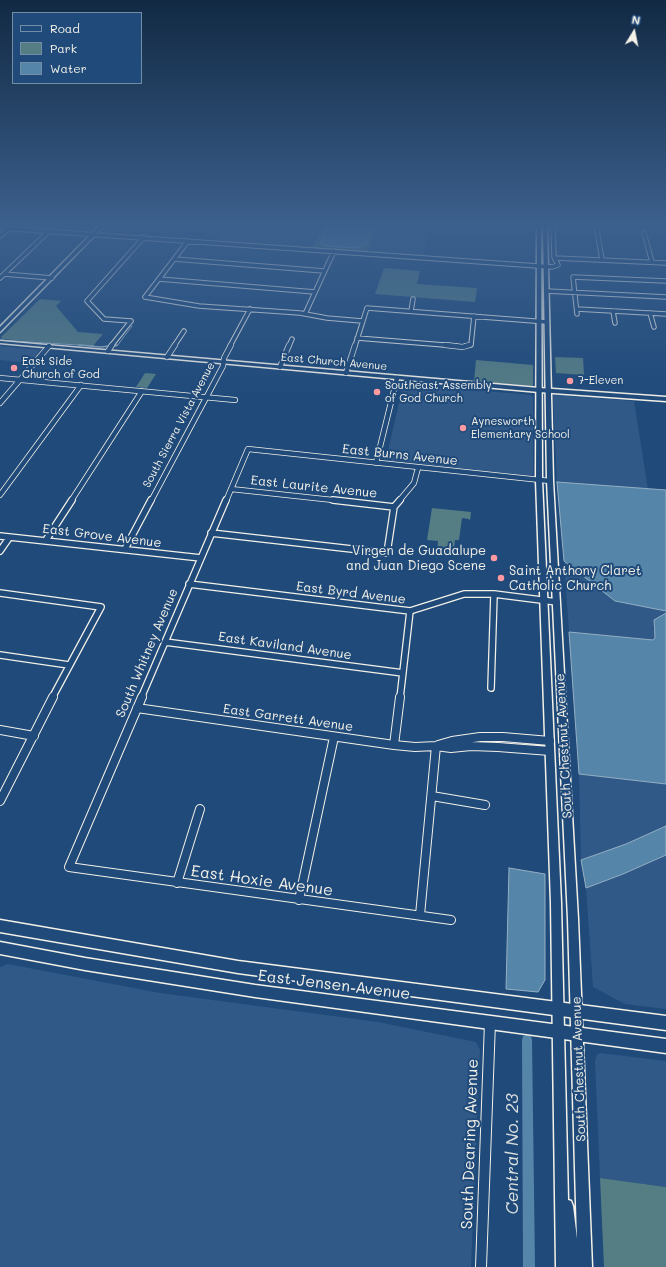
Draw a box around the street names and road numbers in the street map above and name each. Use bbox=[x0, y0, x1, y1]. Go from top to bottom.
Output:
street label: East Church Avenue bbox=[280, 351, 388, 373]
street label: South Sierra Vista Avenue bbox=[140, 360, 218, 490]
street label: East Burns Avenue bbox=[341, 441, 459, 469]
street label: East Laurite Avenue bbox=[250, 473, 378, 501]
street label: East Grove Avenue bbox=[42, 521, 162, 551]
street label: East Byrd Avenue bbox=[295, 579, 407, 607]
street label: South Whitney Avenue bbox=[113, 586, 181, 720]
street label: East Kaviland Avenue bbox=[217, 629, 353, 663]
street label: South Chestnut Avenue bbox=[552, 673, 576, 819]
street label: East Garrett Avenue bbox=[222, 701, 354, 735]
street label: East Hoxie Avenue bbox=[190, 862, 334, 900]
street label: East Jensen Avenue bbox=[257, 966, 411, 1004]
street label: South Chestnut Avenue bbox=[569, 996, 589, 1142]
street label: South Dearing Avenue bbox=[457, 1058, 483, 1230]

